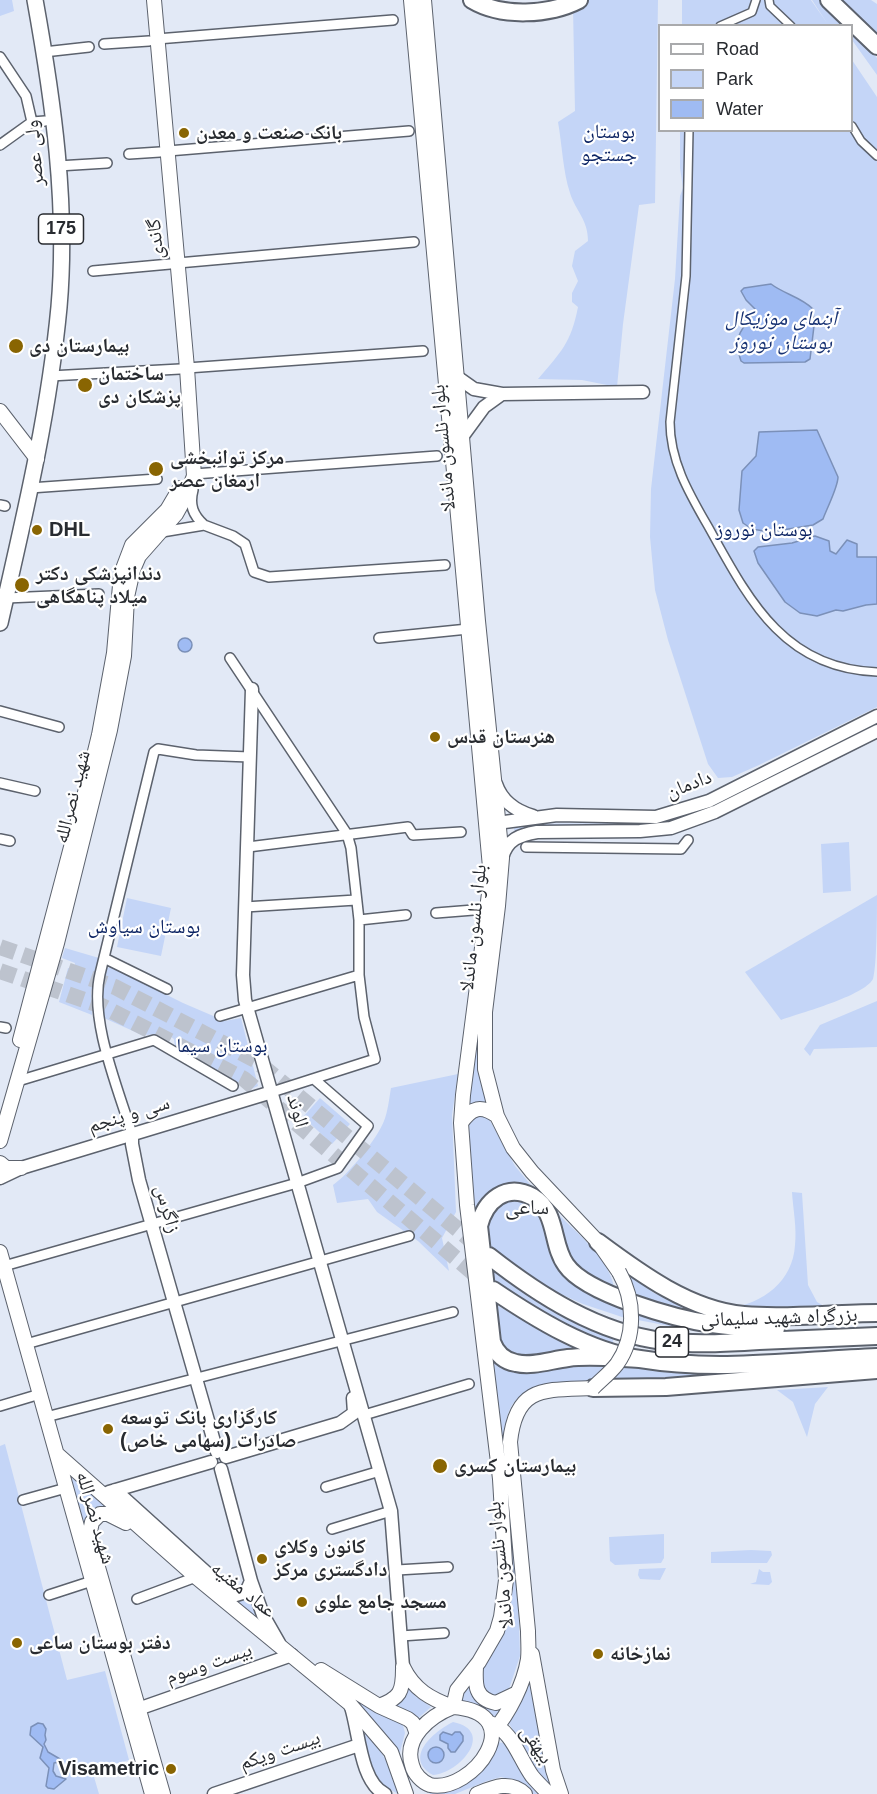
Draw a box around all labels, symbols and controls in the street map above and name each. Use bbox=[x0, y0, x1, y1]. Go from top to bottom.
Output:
legend bbox=[658, 24, 853, 132]
text: Road bbox=[716, 39, 759, 59]
text: Park bbox=[716, 69, 753, 89]
text: Water bbox=[716, 99, 763, 119]
street label: ولی عصر bbox=[20, 119, 50, 187]
park label: بوستان جستجو bbox=[581, 120, 637, 167]
place label: بانک صنعت و معدن bbox=[196, 121, 342, 145]
marker: بانک صنعت و معدن bbox=[177, 126, 191, 140]
road number: 175 bbox=[38, 214, 84, 244]
street label: گاندی bbox=[142, 218, 170, 260]
water label: آبنمای موزیکال بوستان نوروز bbox=[725, 306, 837, 356]
place label: بیمارستان دی bbox=[29, 334, 129, 358]
marker: بیمارستان دی bbox=[7, 337, 25, 355]
place label: ساختمان پزشکان دی bbox=[98, 362, 181, 409]
marker: ساختمان پزشکان دی bbox=[76, 376, 94, 394]
street label: بلوار نلسون ماندلا bbox=[426, 383, 462, 513]
place label: مرکز توانبخشی ارمغان عصر bbox=[170, 446, 284, 493]
marker: مرکز توانبخشی ارمغان عصر bbox=[147, 460, 165, 478]
place label: DHL bbox=[49, 518, 90, 542]
park label: بوستان نوروز bbox=[715, 518, 813, 542]
marker: DHL bbox=[30, 523, 44, 537]
place label: دندانپزشکی دکتر میلاد پناهگاهی bbox=[36, 562, 162, 609]
marker: دندانپزشکی دکتر میلاد پناهگاهی bbox=[13, 576, 31, 594]
place label: هنرستان قدس bbox=[447, 725, 555, 749]
marker: هنرستان قدس bbox=[428, 730, 442, 744]
street label: شهید نصرالله bbox=[50, 748, 96, 846]
street label: دادمان bbox=[663, 765, 715, 805]
street label: بلوار نلسون ماندلا bbox=[455, 863, 493, 993]
park label: بوستان سیاوش bbox=[88, 915, 200, 939]
park label: بوستان سیما bbox=[176, 1034, 268, 1058]
street label: سی و پنجم bbox=[85, 1091, 173, 1139]
street label: الوند bbox=[281, 1092, 313, 1130]
street label: زاگرس bbox=[149, 1182, 185, 1236]
district label: ساعی bbox=[505, 1195, 549, 1221]
street label: بزرگراه شهید سلیمانی bbox=[700, 1303, 858, 1333]
road number: 24 bbox=[656, 1327, 688, 1357]
place label: کارگزاری بانک توسعه صادرات (سهامی خاص) bbox=[120, 1406, 296, 1453]
marker: کارگزاری بانک توسعه صادرات (سهامی خاص) bbox=[101, 1422, 115, 1436]
place label: بیمارستان کسری bbox=[454, 1454, 576, 1478]
marker: بیمارستان کسری bbox=[431, 1457, 449, 1475]
street label: شهید نصرالله bbox=[70, 1469, 120, 1567]
street label: بلوار نلسون ماندلا bbox=[482, 1500, 520, 1630]
place label: کانون وکلای دادگستری مرکز bbox=[274, 1535, 387, 1582]
marker: کانون وکلای دادگستری مرکز bbox=[255, 1552, 269, 1566]
street label: عماد مغنیه bbox=[206, 1557, 280, 1623]
place label: مسجد جامع علوی bbox=[314, 1590, 447, 1614]
marker: مسجد جامع علوی bbox=[295, 1595, 309, 1609]
place label: دفتر بوستان ساعی bbox=[29, 1631, 171, 1655]
marker: دفتر بوستان ساعی bbox=[10, 1636, 24, 1650]
street label: بیست وسوم bbox=[163, 1638, 255, 1690]
place label: نمازخانه bbox=[610, 1642, 671, 1666]
marker: نمازخانه bbox=[591, 1647, 605, 1661]
street label: بیهقی bbox=[514, 1721, 558, 1769]
street label: بیست ویکم bbox=[236, 1726, 324, 1776]
place label: Visametric bbox=[58, 1757, 159, 1781]
marker: Visametric bbox=[164, 1762, 178, 1776]

